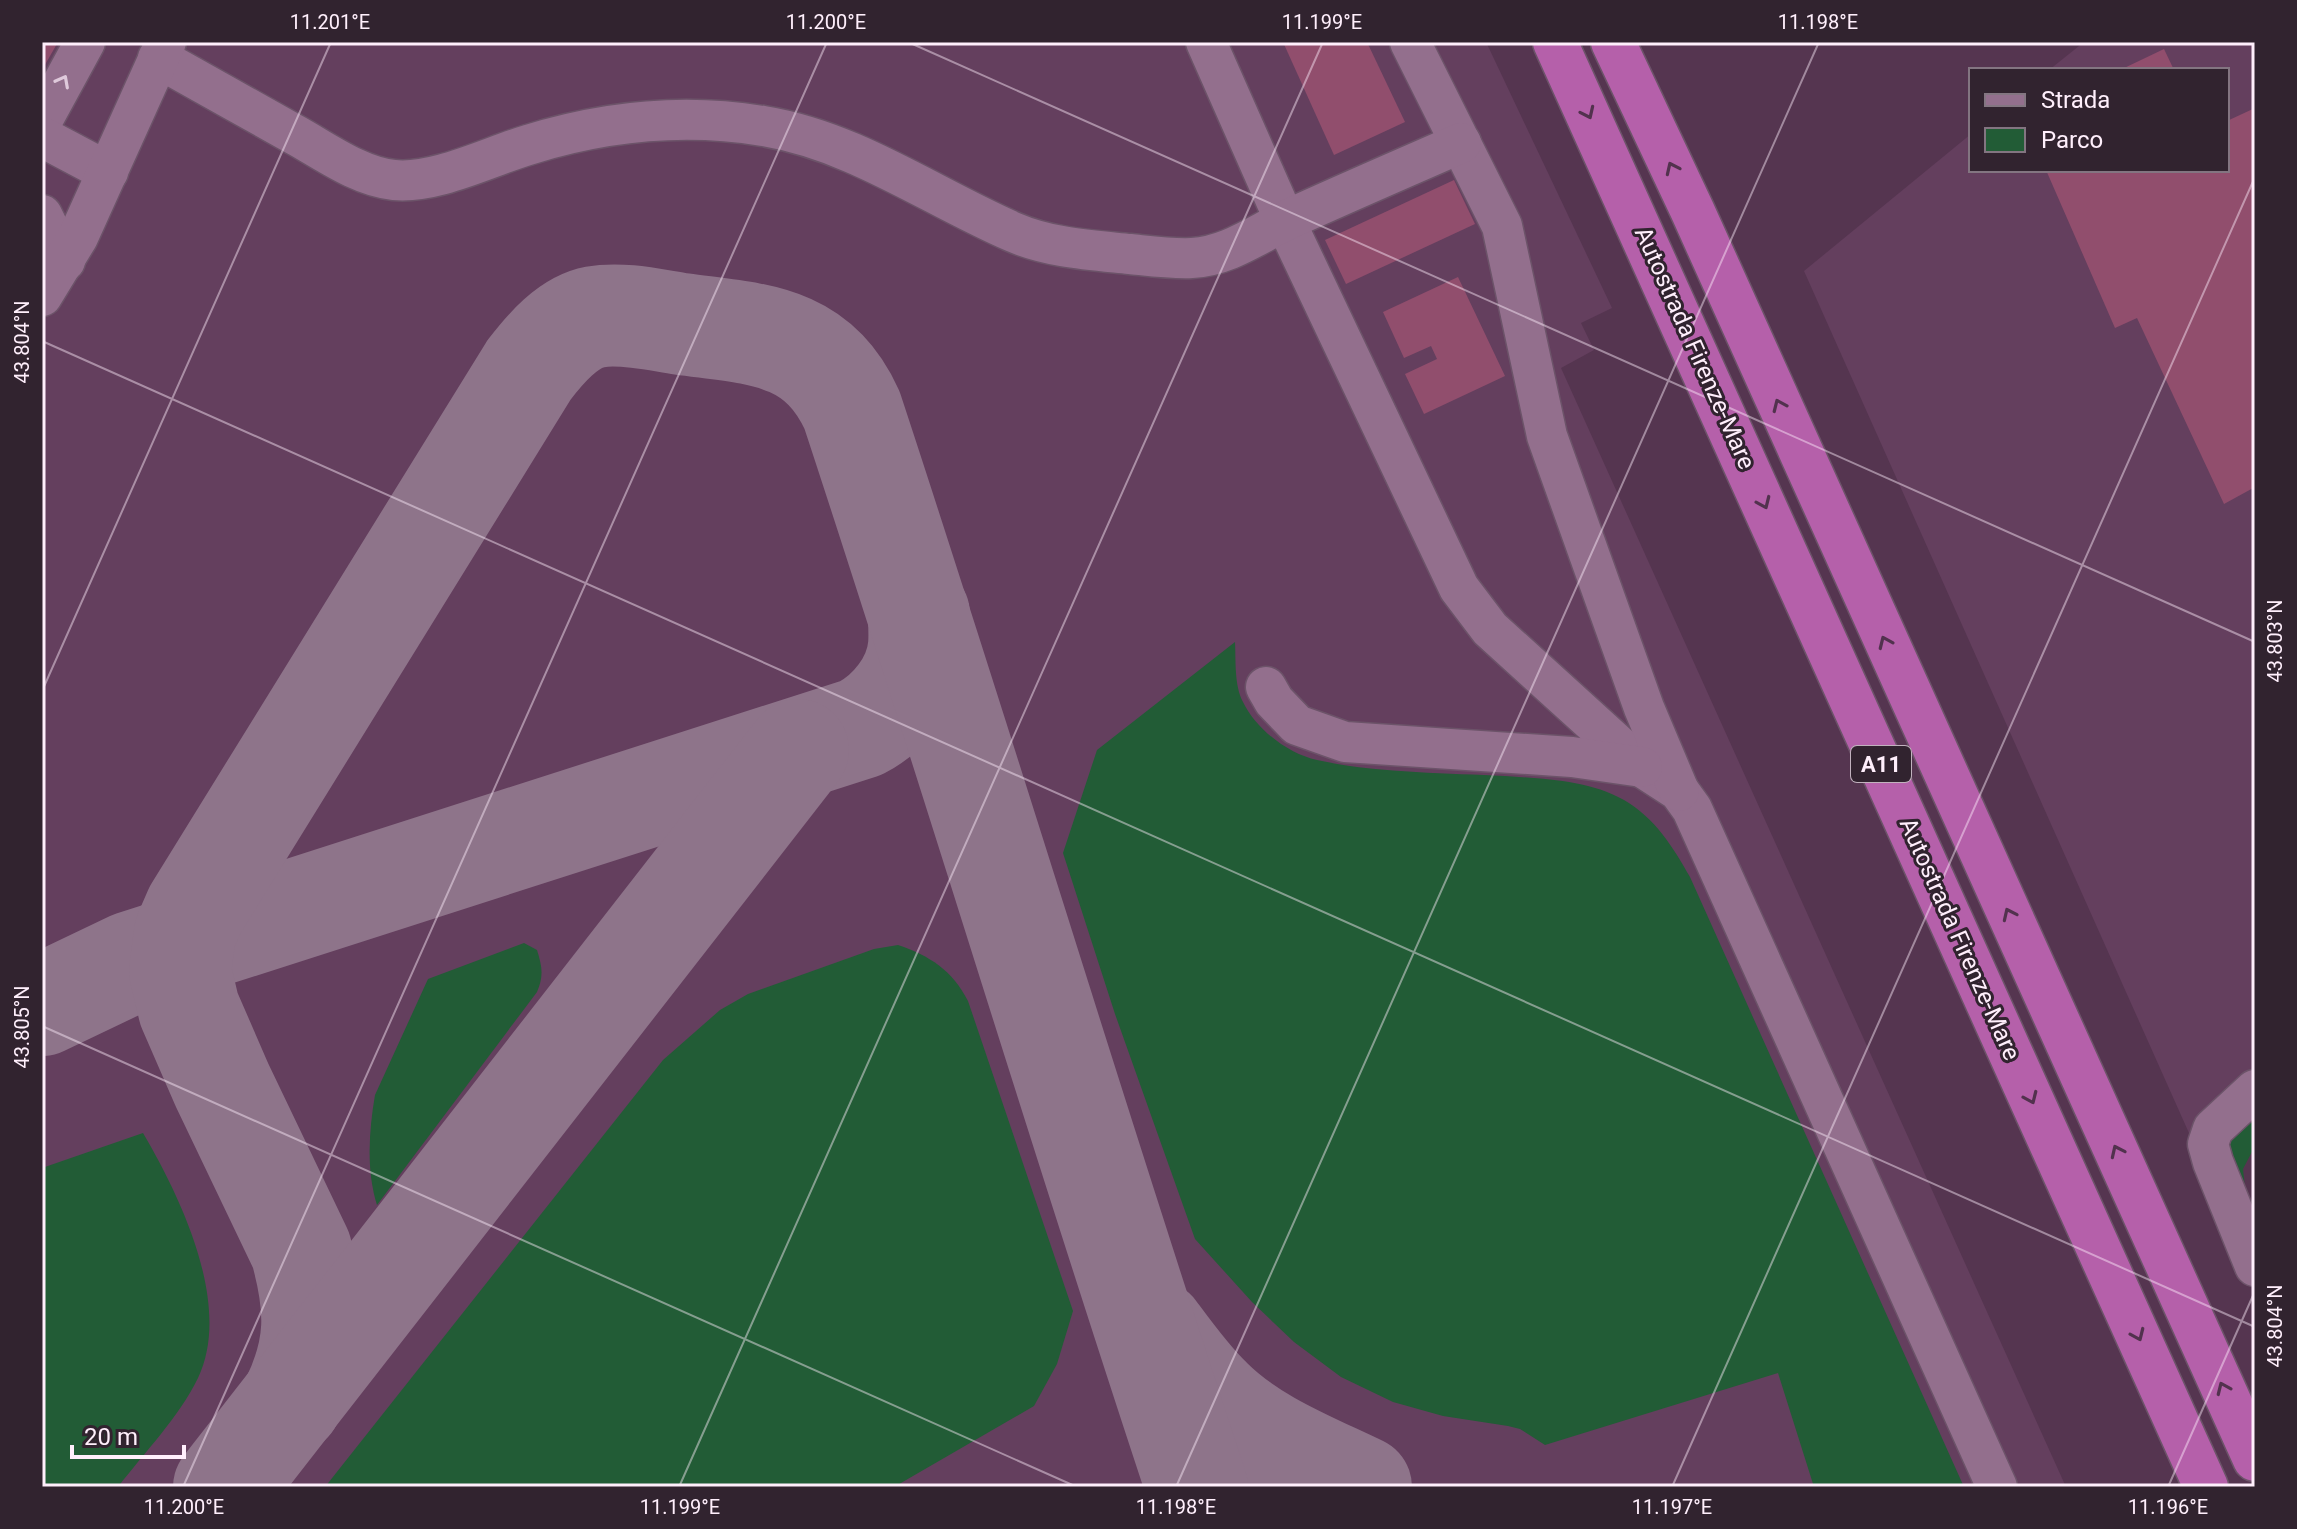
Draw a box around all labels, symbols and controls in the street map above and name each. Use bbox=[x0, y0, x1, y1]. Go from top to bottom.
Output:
text: 11.201°E bbox=[290, 10, 370, 34]
text: 11.200°E bbox=[786, 10, 866, 34]
text: 11.199°E bbox=[1282, 10, 1362, 34]
text: 11.198°E bbox=[1778, 10, 1858, 34]
legend bbox=[1969, 68, 2229, 172]
one-way arrow bbox=[54, 75, 69, 90]
text: Strada bbox=[2041, 86, 2110, 114]
one-way arrow bbox=[1578, 104, 1594, 119]
text: Parco bbox=[2041, 126, 2103, 154]
one-way arrow bbox=[1666, 161, 1682, 176]
street label: Autostrada Firenze-Mare bbox=[1629, 223, 1761, 473]
text: 43.804°N bbox=[10, 300, 34, 384]
one-way arrow bbox=[1772, 398, 1788, 413]
one-way arrow bbox=[1754, 495, 1770, 509]
text: 43.803°N bbox=[2263, 599, 2287, 683]
one-way arrow bbox=[1879, 636, 1895, 650]
road number: A11 bbox=[1851, 746, 1911, 782]
street label: Autostrada Firenze-Mare bbox=[1894, 814, 2026, 1064]
one-way arrow bbox=[2003, 908, 2019, 923]
text: 43.805°N bbox=[10, 985, 34, 1069]
one-way arrow bbox=[2021, 1089, 2037, 1104]
one-way arrow bbox=[2111, 1145, 2127, 1159]
text: 43.804°N bbox=[2263, 1284, 2287, 1368]
one-way arrow bbox=[2128, 1326, 2144, 1341]
one-way arrow bbox=[2217, 1382, 2233, 1396]
scale bar bbox=[72, 1409, 184, 1459]
text: 20 m bbox=[84, 1423, 138, 1451]
text: 11.200°E bbox=[144, 1495, 224, 1519]
text: 11.199°E bbox=[640, 1495, 720, 1519]
text: 11.198°E bbox=[1136, 1495, 1216, 1519]
text: 11.197°E bbox=[1632, 1495, 1712, 1519]
text: 11.196°E bbox=[2128, 1495, 2208, 1519]

